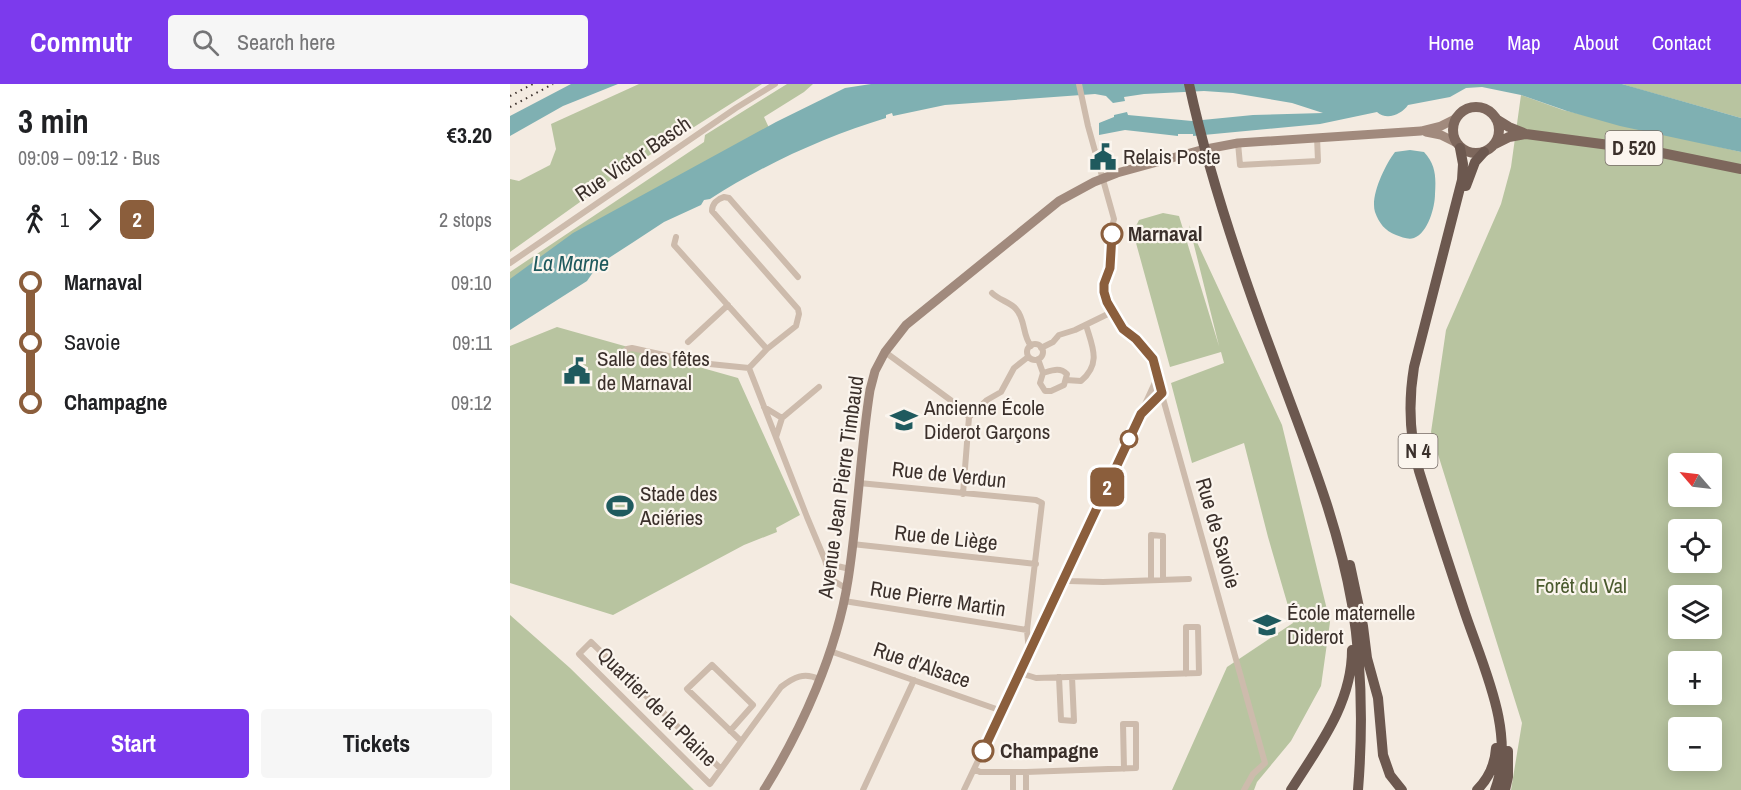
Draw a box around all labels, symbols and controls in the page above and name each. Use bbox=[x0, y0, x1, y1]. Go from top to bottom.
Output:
search box bbox=[168, 15, 588, 69]
text: Commutr bbox=[30, 23, 132, 61]
icon: search bbox=[189, 26, 222, 59]
text: Search here bbox=[237, 27, 335, 57]
text: Home bbox=[1428, 28, 1474, 57]
text: Map bbox=[1507, 28, 1541, 57]
text: About bbox=[1574, 28, 1619, 57]
text: Contact bbox=[1652, 28, 1711, 57]
text: 3 min bbox=[18, 99, 89, 143]
street label: Rue Victor Basch bbox=[569, 109, 696, 208]
text: €3.20 bbox=[447, 120, 492, 150]
road number: D 520 bbox=[1606, 131, 1662, 165]
public building icon: Relais Poste bbox=[1088, 142, 1118, 172]
place label: Relais Poste bbox=[1123, 142, 1221, 171]
text: 09:09 – 09:12 · Bus bbox=[18, 144, 160, 171]
icon: walk bbox=[18, 203, 51, 236]
icon: forward bbox=[78, 203, 111, 236]
text: 2 bbox=[132, 205, 142, 234]
text: 1 bbox=[60, 206, 69, 233]
text: 2 stops bbox=[439, 206, 492, 233]
place label: Marnaval bbox=[1128, 219, 1203, 248]
marker: Marnaval bbox=[1101, 223, 1123, 245]
water label: La Marne bbox=[533, 248, 609, 278]
text: Marnaval bbox=[64, 267, 142, 297]
text: 09:10 bbox=[451, 269, 492, 296]
text: Savoie bbox=[64, 327, 120, 357]
text: 09:11 bbox=[452, 329, 492, 356]
place label: Salle des fêtes de Marnaval bbox=[597, 344, 710, 397]
public building icon: Salle des fêtes de Marnaval bbox=[562, 356, 592, 386]
street label: Avenue Jean Pierre Timbaud bbox=[810, 374, 870, 601]
text: Champagne bbox=[64, 387, 167, 417]
text: 09:12 bbox=[451, 389, 492, 416]
place label: Ancienne École Diderot Garçons bbox=[923, 393, 1050, 446]
school or university icon: Ancienne École Diderot Garçons bbox=[889, 405, 919, 435]
unlabelled marker bbox=[1120, 430, 1138, 448]
road number: N 4 bbox=[1398, 434, 1438, 468]
north arrow bbox=[1668, 453, 1722, 507]
map controls bbox=[1668, 453, 1722, 771]
street label: Rue de Verdun bbox=[890, 454, 1008, 495]
line badge: 2 bbox=[1088, 468, 1126, 506]
text: 2 bbox=[1102, 473, 1112, 502]
street label: Rue de Savoie bbox=[1189, 474, 1248, 592]
place label: Stade des Aciéries bbox=[639, 479, 718, 532]
sports icon: Stade des Aciéries bbox=[605, 491, 635, 521]
street label: Rue de Liège bbox=[893, 518, 999, 557]
button: locate bbox=[1668, 519, 1722, 573]
park label: Forêt du Val bbox=[1535, 571, 1627, 600]
street label: Rue Pierre Martin bbox=[868, 573, 1008, 624]
button: layers bbox=[1668, 585, 1722, 639]
place label: École maternelle Diderot bbox=[1287, 598, 1415, 651]
school or university icon: École maternelle Diderot bbox=[1252, 610, 1282, 640]
street label: Rue d'Alsace bbox=[870, 634, 975, 695]
street label: Quartier de la Plaine bbox=[591, 640, 724, 773]
button: + bbox=[1668, 651, 1722, 705]
button: Start bbox=[18, 709, 249, 778]
button: Tickets bbox=[261, 709, 492, 778]
button: − bbox=[1668, 717, 1722, 771]
place label: Champagne bbox=[1000, 736, 1099, 765]
marker: Champagne bbox=[972, 740, 994, 762]

